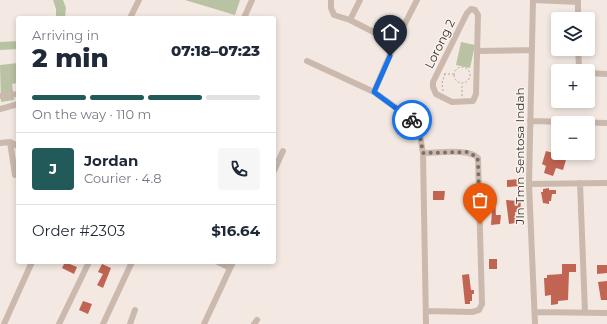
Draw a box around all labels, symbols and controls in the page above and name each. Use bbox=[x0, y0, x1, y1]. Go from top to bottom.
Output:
map controls bbox=[551, 12, 595, 160]
button: layers bbox=[551, 12, 595, 56]
pin bbox=[373, 15, 407, 56]
street label: Lorong 2 bbox=[421, 17, 458, 71]
icon: home bbox=[379, 21, 401, 43]
text: Arriving in bbox=[32, 27, 99, 43]
text: 07:18–07:23 bbox=[171, 41, 260, 60]
text: 2 min bbox=[32, 42, 109, 74]
button: + bbox=[551, 64, 595, 108]
street label: Jln Tmn Sentosa Indah bbox=[512, 87, 527, 226]
courier bbox=[392, 100, 432, 140]
text: On the way · 110 m bbox=[32, 106, 151, 122]
icon: bike bbox=[401, 109, 423, 131]
button: − bbox=[551, 116, 595, 160]
button: phone bbox=[218, 148, 260, 190]
text: Jordan bbox=[84, 151, 138, 170]
text: J bbox=[49, 159, 57, 178]
text: Courier · 4.8 bbox=[84, 170, 162, 186]
pin bbox=[463, 183, 497, 224]
icon: bag bbox=[469, 189, 491, 211]
text: Order #2303 bbox=[32, 221, 125, 240]
text: $16.64 bbox=[211, 221, 260, 240]

